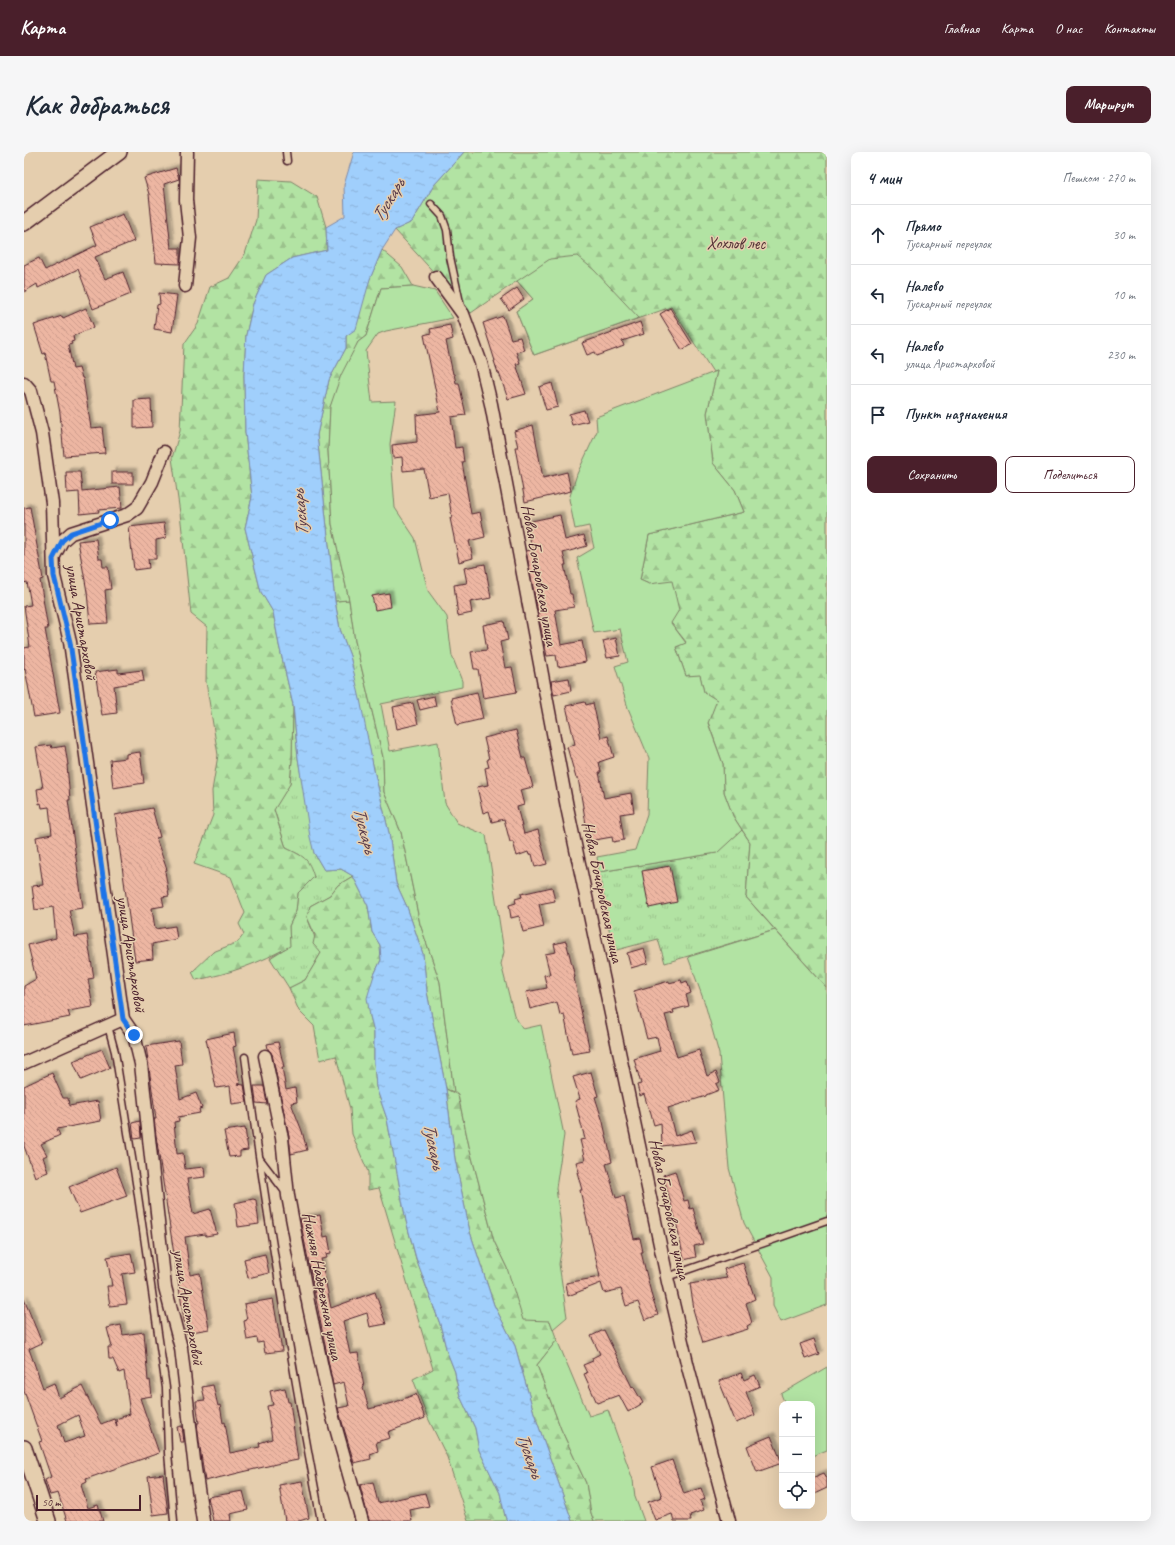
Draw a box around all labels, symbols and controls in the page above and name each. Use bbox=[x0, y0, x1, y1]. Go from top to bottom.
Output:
text: Карта bbox=[20, 16, 65, 40]
text: Главная bbox=[944, 20, 979, 37]
text: Карта bbox=[1001, 20, 1033, 37]
text: О нас bbox=[1055, 20, 1082, 37]
text: Контакты bbox=[1104, 20, 1155, 37]
button: Маршрут bbox=[1066, 86, 1151, 123]
text: Как добраться bbox=[24, 87, 169, 122]
text: 4 мин bbox=[867, 168, 902, 189]
text: Пешком · 270 m bbox=[1062, 170, 1135, 186]
water label: Тускарь bbox=[366, 173, 411, 225]
text: Прямо bbox=[905, 217, 941, 236]
icon: ahead bbox=[867, 224, 889, 246]
text: 30 m bbox=[1113, 227, 1135, 243]
park label: Хохлов лес bbox=[707, 233, 766, 254]
text: Тускарный переулок bbox=[905, 236, 991, 252]
text: Налево bbox=[905, 277, 943, 296]
icon: left bbox=[867, 284, 889, 306]
text: 10 m bbox=[1113, 287, 1135, 303]
text: Тускарный переулок bbox=[905, 296, 991, 312]
text: Налево bbox=[905, 337, 943, 356]
icon: left bbox=[867, 344, 889, 366]
text: 230 m bbox=[1107, 347, 1135, 363]
text: улица Аристарховой bbox=[905, 356, 995, 372]
icon: arrive bbox=[867, 404, 889, 426]
text: Пункт назначения bbox=[905, 405, 1007, 424]
button: Сохранить bbox=[867, 456, 997, 493]
button: Поделиться bbox=[1005, 456, 1135, 493]
water label: Тускарь bbox=[287, 487, 313, 537]
street label: Новая Бочаровская улица bbox=[517, 503, 563, 649]
route start bbox=[101, 511, 119, 529]
street label: улица Аристарховой bbox=[61, 561, 102, 683]
water label: Тускарь bbox=[349, 805, 382, 857]
street label: Новая Бочаровская улица bbox=[577, 820, 628, 966]
street label: улица Аристарховой bbox=[112, 893, 151, 1015]
route end bbox=[125, 1026, 143, 1044]
water label: Тускарь bbox=[419, 1121, 450, 1173]
street label: Новая Бочаровская улица bbox=[644, 1137, 695, 1283]
street label: Нижняя Набережная улица bbox=[298, 1210, 347, 1363]
street label: улица Аристарховой bbox=[168, 1246, 209, 1368]
map controls bbox=[779, 1401, 815, 1509]
button: + bbox=[779, 1401, 815, 1437]
water label: Тускарь bbox=[512, 1430, 549, 1482]
button: − bbox=[779, 1437, 815, 1473]
button: locate bbox=[779, 1473, 815, 1509]
scale bar bbox=[36, 1493, 141, 1512]
text: 50 m bbox=[42, 1495, 61, 1509]

